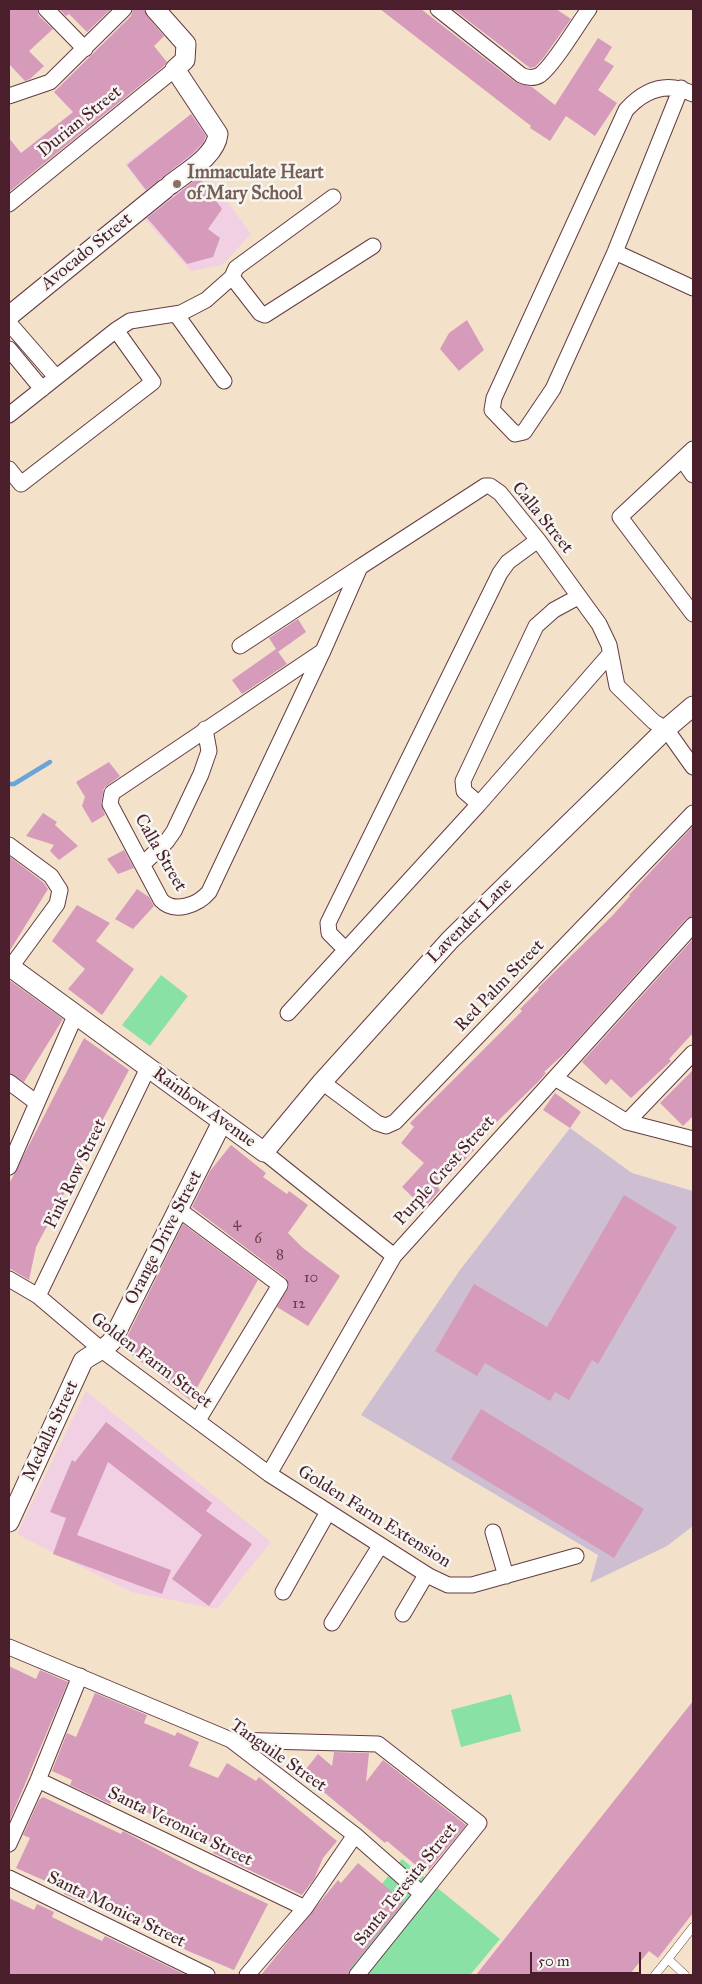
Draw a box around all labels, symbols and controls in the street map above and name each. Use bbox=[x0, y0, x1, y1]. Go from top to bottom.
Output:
street label: Durian Street bbox=[34, 82, 126, 162]
place label: Immaculate Heart of Mary School bbox=[187, 163, 324, 205]
marker: Immaculate Heart of Mary School bbox=[171, 178, 183, 190]
street label: Avocado Street bbox=[37, 209, 137, 295]
street label: Calla Street bbox=[507, 478, 577, 558]
street label: Calla Street bbox=[129, 810, 191, 896]
street label: Lavender Lane bbox=[423, 874, 517, 968]
street label: Red Palm Street bbox=[451, 936, 549, 1036]
street label: Rainbow Avenue bbox=[148, 1063, 260, 1153]
street label: Purple Crest Street bbox=[390, 1112, 500, 1230]
street label: Pink Row Street bbox=[40, 1116, 112, 1232]
street label: Orange Drive Street bbox=[121, 1167, 207, 1309]
house number: 4 bbox=[233, 1214, 241, 1232]
house number: 6 bbox=[254, 1230, 262, 1248]
house number: 8 bbox=[276, 1246, 284, 1264]
house number: 10 bbox=[304, 1269, 318, 1287]
house number: 12 bbox=[292, 1295, 306, 1313]
street label: Golden Farm Street bbox=[86, 1308, 216, 1414]
street label: Medalla Street bbox=[18, 1377, 84, 1485]
street label: Golden Farm Extension bbox=[293, 1461, 455, 1573]
street label: Tanguile Street bbox=[226, 1715, 330, 1797]
street label: Santa Veronica Street bbox=[104, 1783, 256, 1871]
street label: Santa Teresita Street bbox=[350, 1819, 462, 1951]
street label: Santa Monica Street bbox=[43, 1867, 189, 1953]
scale bar bbox=[532, 1942, 643, 1974]
text: 50 m bbox=[538, 1952, 570, 1970]

